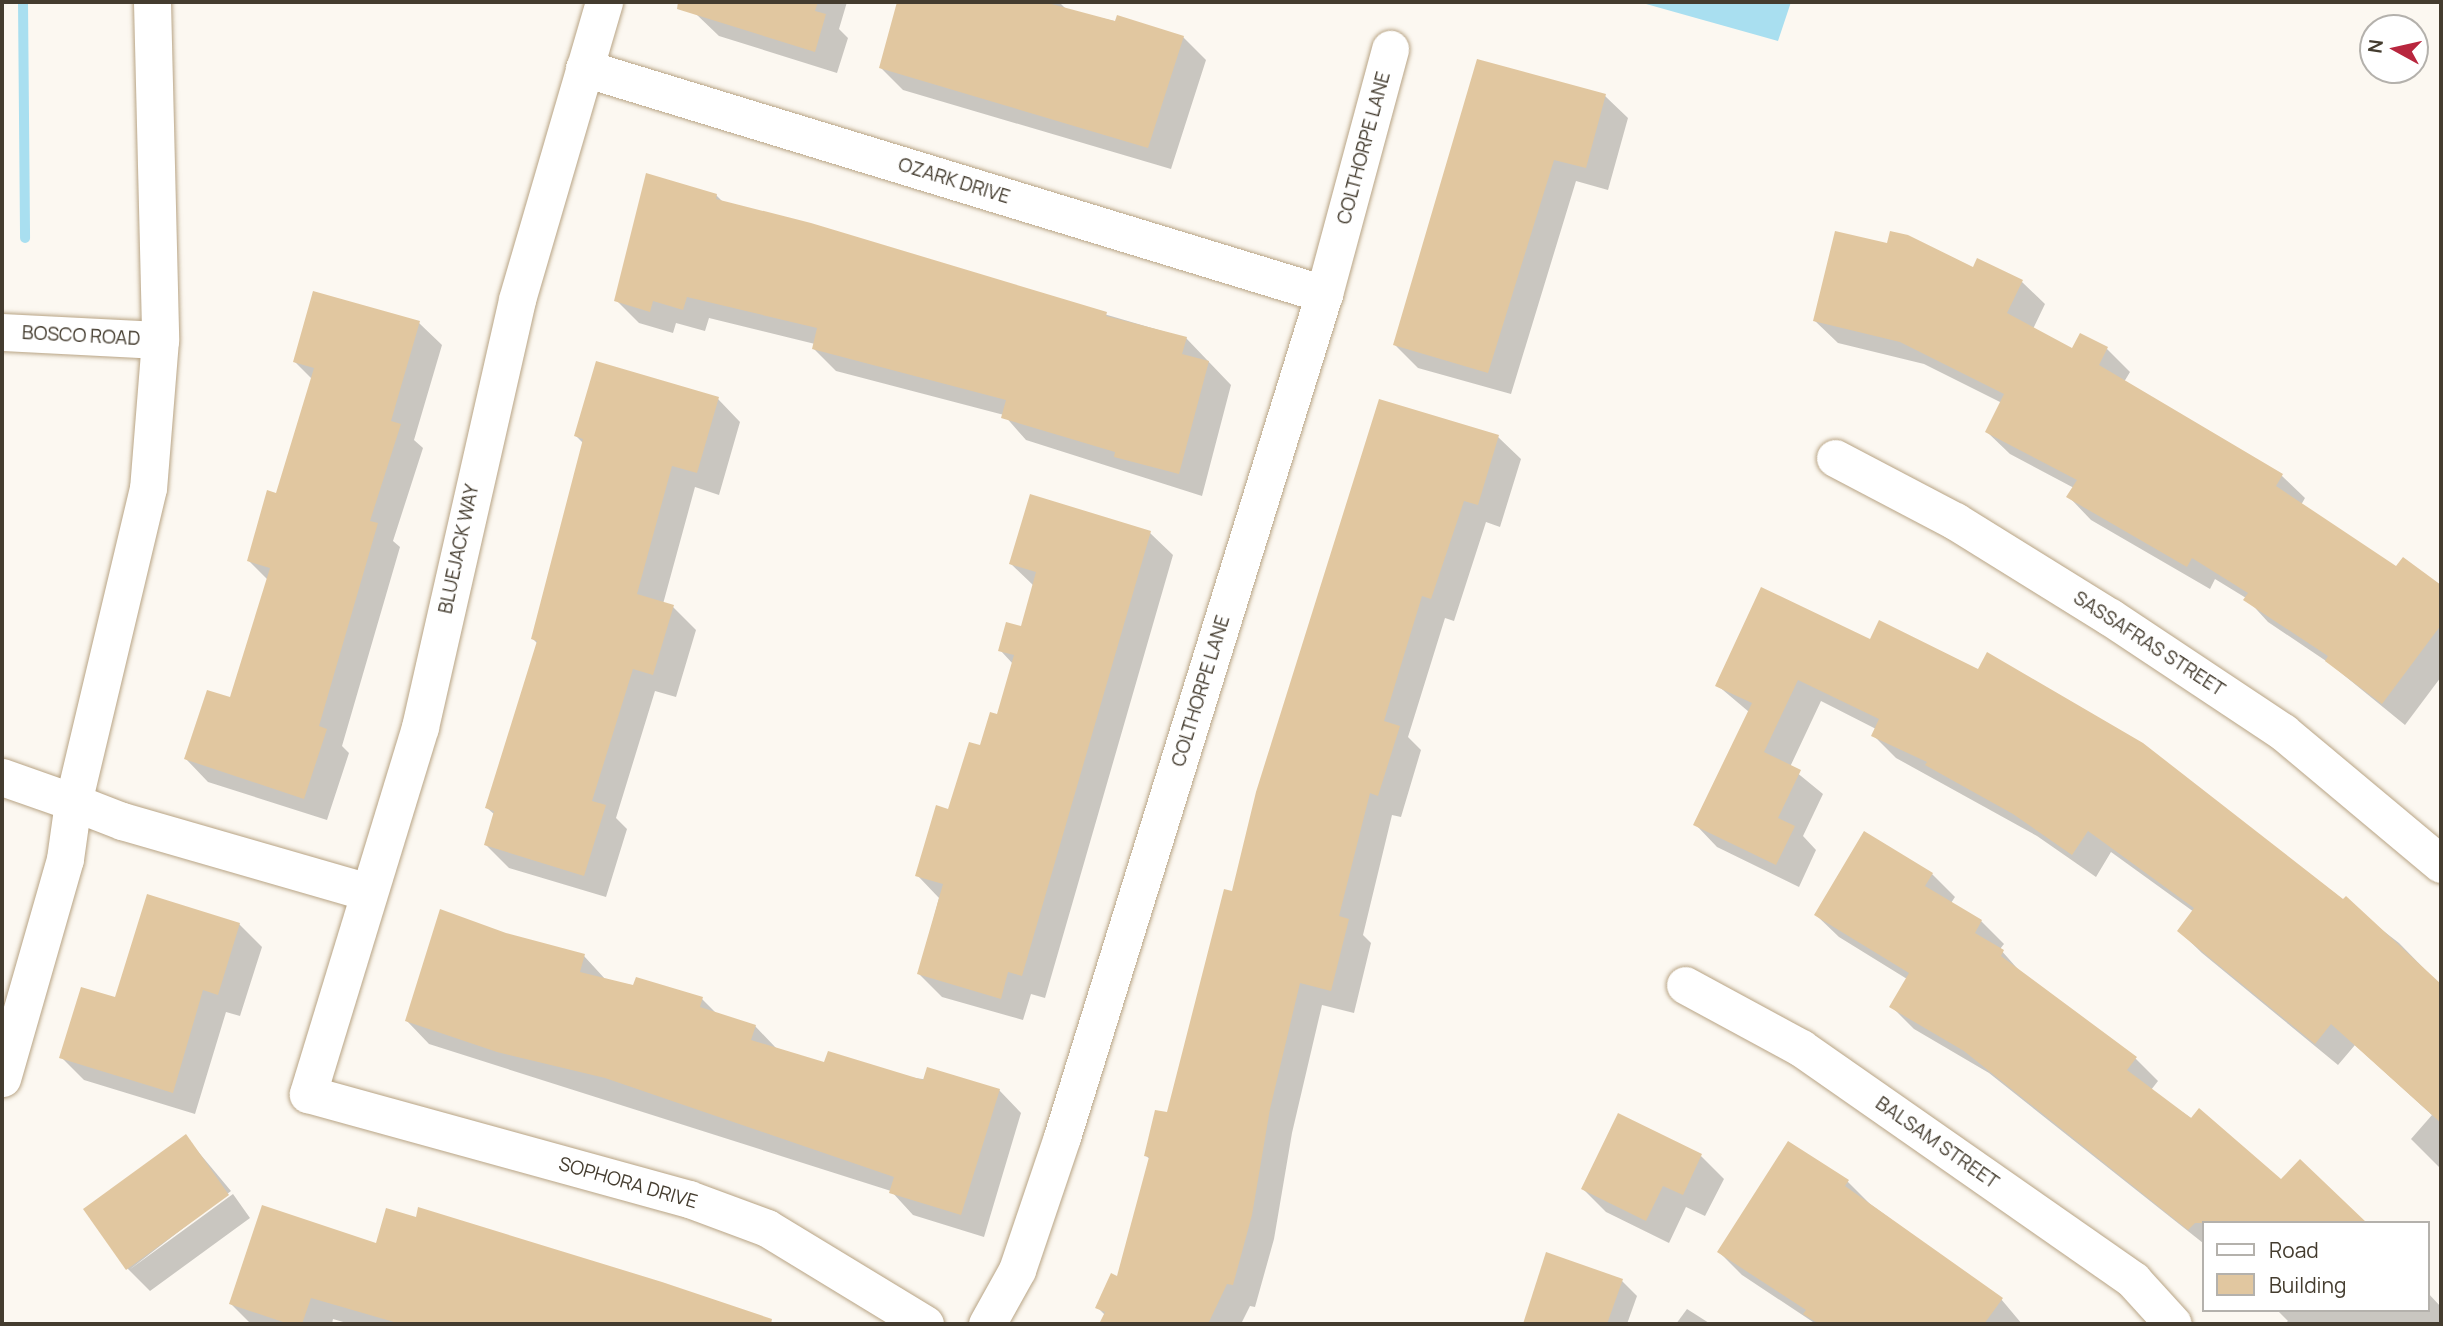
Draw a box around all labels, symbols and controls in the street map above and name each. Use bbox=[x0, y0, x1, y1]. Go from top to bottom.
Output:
north arrow bbox=[2359, 14, 2429, 84]
text: N bbox=[2361, 38, 2389, 55]
street label: COLTHORPE LANE bbox=[1333, 69, 1395, 227]
street label: OZARK DRIVE bbox=[895, 153, 1013, 209]
street label: BOSCO ROAD bbox=[21, 322, 141, 350]
street label: BLUEJACK WAY bbox=[434, 482, 484, 616]
street label: SASSAFRAS STREET bbox=[2069, 587, 2229, 701]
street label: COLTHORPE LANE bbox=[1167, 613, 1235, 769]
street label: BALSAM STREET bbox=[1871, 1092, 2003, 1194]
street label: SOPHORA DRIVE bbox=[556, 1152, 700, 1214]
legend bbox=[2202, 1221, 2429, 1312]
text: Road bbox=[2269, 1236, 2319, 1264]
text: Building bbox=[2269, 1271, 2346, 1299]

